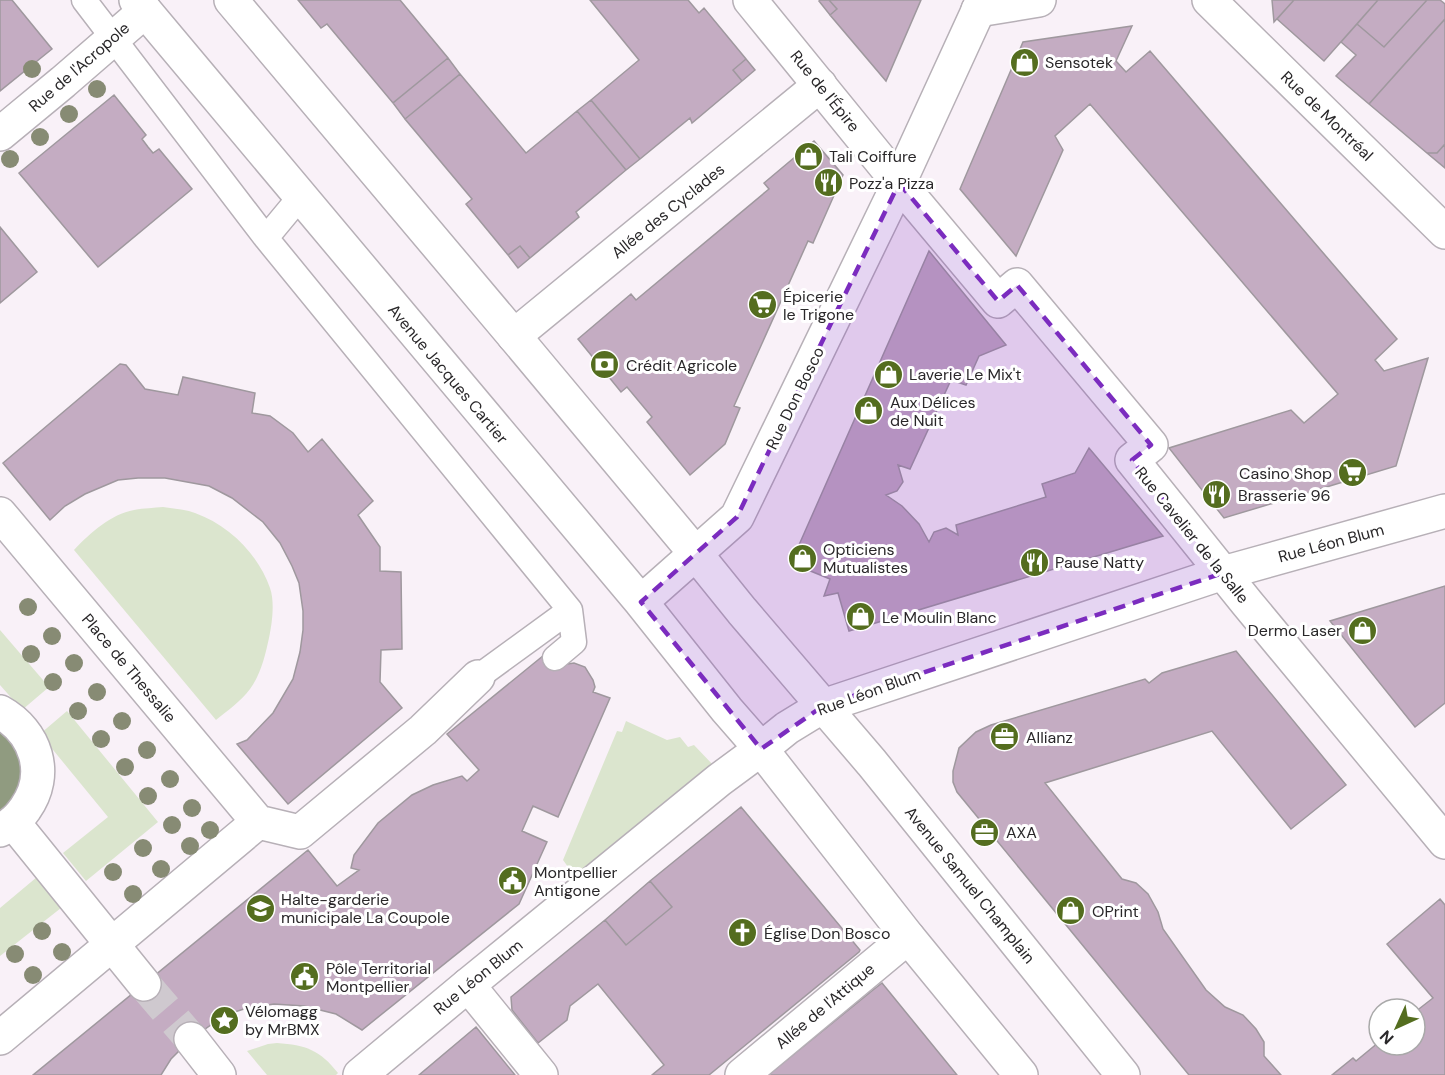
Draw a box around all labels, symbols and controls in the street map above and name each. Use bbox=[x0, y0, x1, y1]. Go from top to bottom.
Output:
street label: Rue de l'Acropole bbox=[24, 17, 134, 117]
street label: Rue de l'Épire bbox=[786, 46, 864, 136]
shop icon: Sensotek bbox=[1008, 46, 1040, 78]
place label: Sensotek bbox=[1045, 52, 1113, 73]
street label: Rue de Montréal bbox=[1276, 66, 1378, 166]
shop icon: Tali Coiffure bbox=[792, 140, 824, 172]
place label: Tali Coiffure bbox=[829, 146, 917, 167]
street label: Allée des Cyclades bbox=[607, 159, 729, 263]
restaurant icon: Pozz'a Pizza bbox=[812, 167, 844, 199]
place label: Pozz'a Pizza bbox=[849, 173, 934, 194]
place label: Épicerie le Trigone bbox=[783, 286, 854, 325]
supermarket icon: Épicerie le Trigone bbox=[746, 289, 778, 321]
street label: Avenue Jacques Cartier bbox=[383, 300, 513, 448]
street label: Rue Don Bosco bbox=[761, 343, 829, 453]
bank icon: Crédit Agricole bbox=[589, 349, 621, 381]
place label: Crédit Agricole bbox=[626, 355, 737, 376]
shop icon: Laverie Le Mix't bbox=[872, 358, 904, 390]
place label: Laverie Le Mix't bbox=[909, 364, 1022, 385]
place label: Aux Délices de Nuit bbox=[890, 392, 976, 431]
shop icon: Aux Délices de Nuit bbox=[853, 395, 885, 427]
supermarket icon: Casino Shop bbox=[1337, 457, 1369, 489]
street label: Rue Cavelier de la Salle bbox=[1130, 462, 1254, 608]
place label: Casino Shop bbox=[1239, 463, 1332, 484]
restaurant icon: Brasserie 96 bbox=[1201, 479, 1233, 511]
place label: Brasserie 96 bbox=[1238, 485, 1331, 506]
street label: Rue Léon Blum bbox=[1276, 519, 1386, 567]
place label: Opticiens Mutualistes bbox=[823, 539, 908, 578]
shop icon: Opticiens Mutualistes bbox=[786, 542, 818, 574]
restaurant icon: Pause Natty bbox=[1018, 546, 1050, 578]
place label: Pause Natty bbox=[1055, 552, 1144, 573]
shop icon: Le Moulin Blanc bbox=[845, 601, 877, 633]
place label: Le Moulin Blanc bbox=[882, 607, 997, 628]
street label: Place de Thessalie bbox=[77, 609, 181, 727]
shop icon: Dermo Laser bbox=[1347, 614, 1379, 646]
place label: Dermo Laser bbox=[1248, 620, 1342, 641]
street label: Rue Léon Blum bbox=[814, 664, 924, 720]
office icon: Allianz bbox=[989, 721, 1021, 753]
place label: Allianz bbox=[1026, 727, 1073, 748]
street label: Avenue Samuel Champlain bbox=[900, 802, 1040, 968]
office icon: AXA bbox=[969, 816, 1001, 848]
place label: AXA bbox=[1006, 822, 1037, 843]
place label: Montpellier Antigone bbox=[534, 862, 618, 901]
public building icon: Montpellier Antigone bbox=[497, 865, 529, 897]
place label: Halte-garderie municipale La Coupole bbox=[281, 889, 450, 928]
school or university icon: Halte-garderie municipale La Coupole bbox=[244, 892, 276, 924]
shop icon: OPrint bbox=[1055, 895, 1087, 927]
place label: OPrint bbox=[1092, 901, 1139, 922]
church icon: Église Don Bosco bbox=[727, 917, 759, 949]
place label: Église Don Bosco bbox=[764, 923, 891, 944]
street label: Rue Léon Blum bbox=[429, 935, 527, 1019]
place label: Pôle Territorial Montpellier bbox=[326, 958, 431, 997]
street label: Allée de l'Attique bbox=[771, 958, 879, 1054]
public building icon: Pôle Territorial Montpellier bbox=[289, 961, 321, 993]
north arrow bbox=[1367, 997, 1427, 1057]
place label: Vélomagg by MrBMX bbox=[245, 1001, 320, 1040]
place icon: Vélomagg by MrBMX bbox=[208, 1004, 240, 1036]
text: N bbox=[1375, 1026, 1398, 1049]

